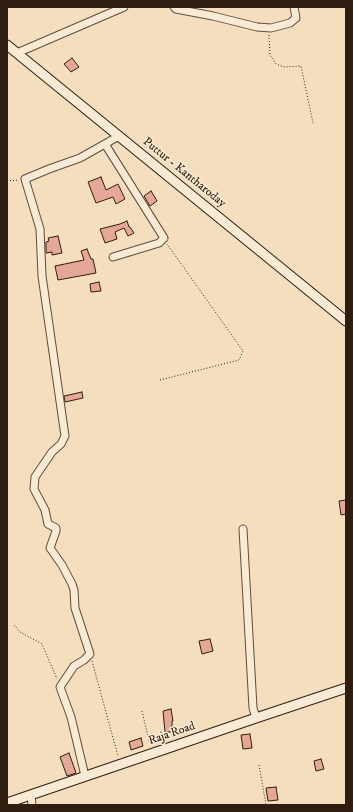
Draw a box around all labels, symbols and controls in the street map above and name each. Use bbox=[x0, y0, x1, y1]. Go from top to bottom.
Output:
street label: Puttur - Kantharoday bbox=[140, 135, 228, 211]
street label: Raja Road bbox=[147, 719, 197, 749]

